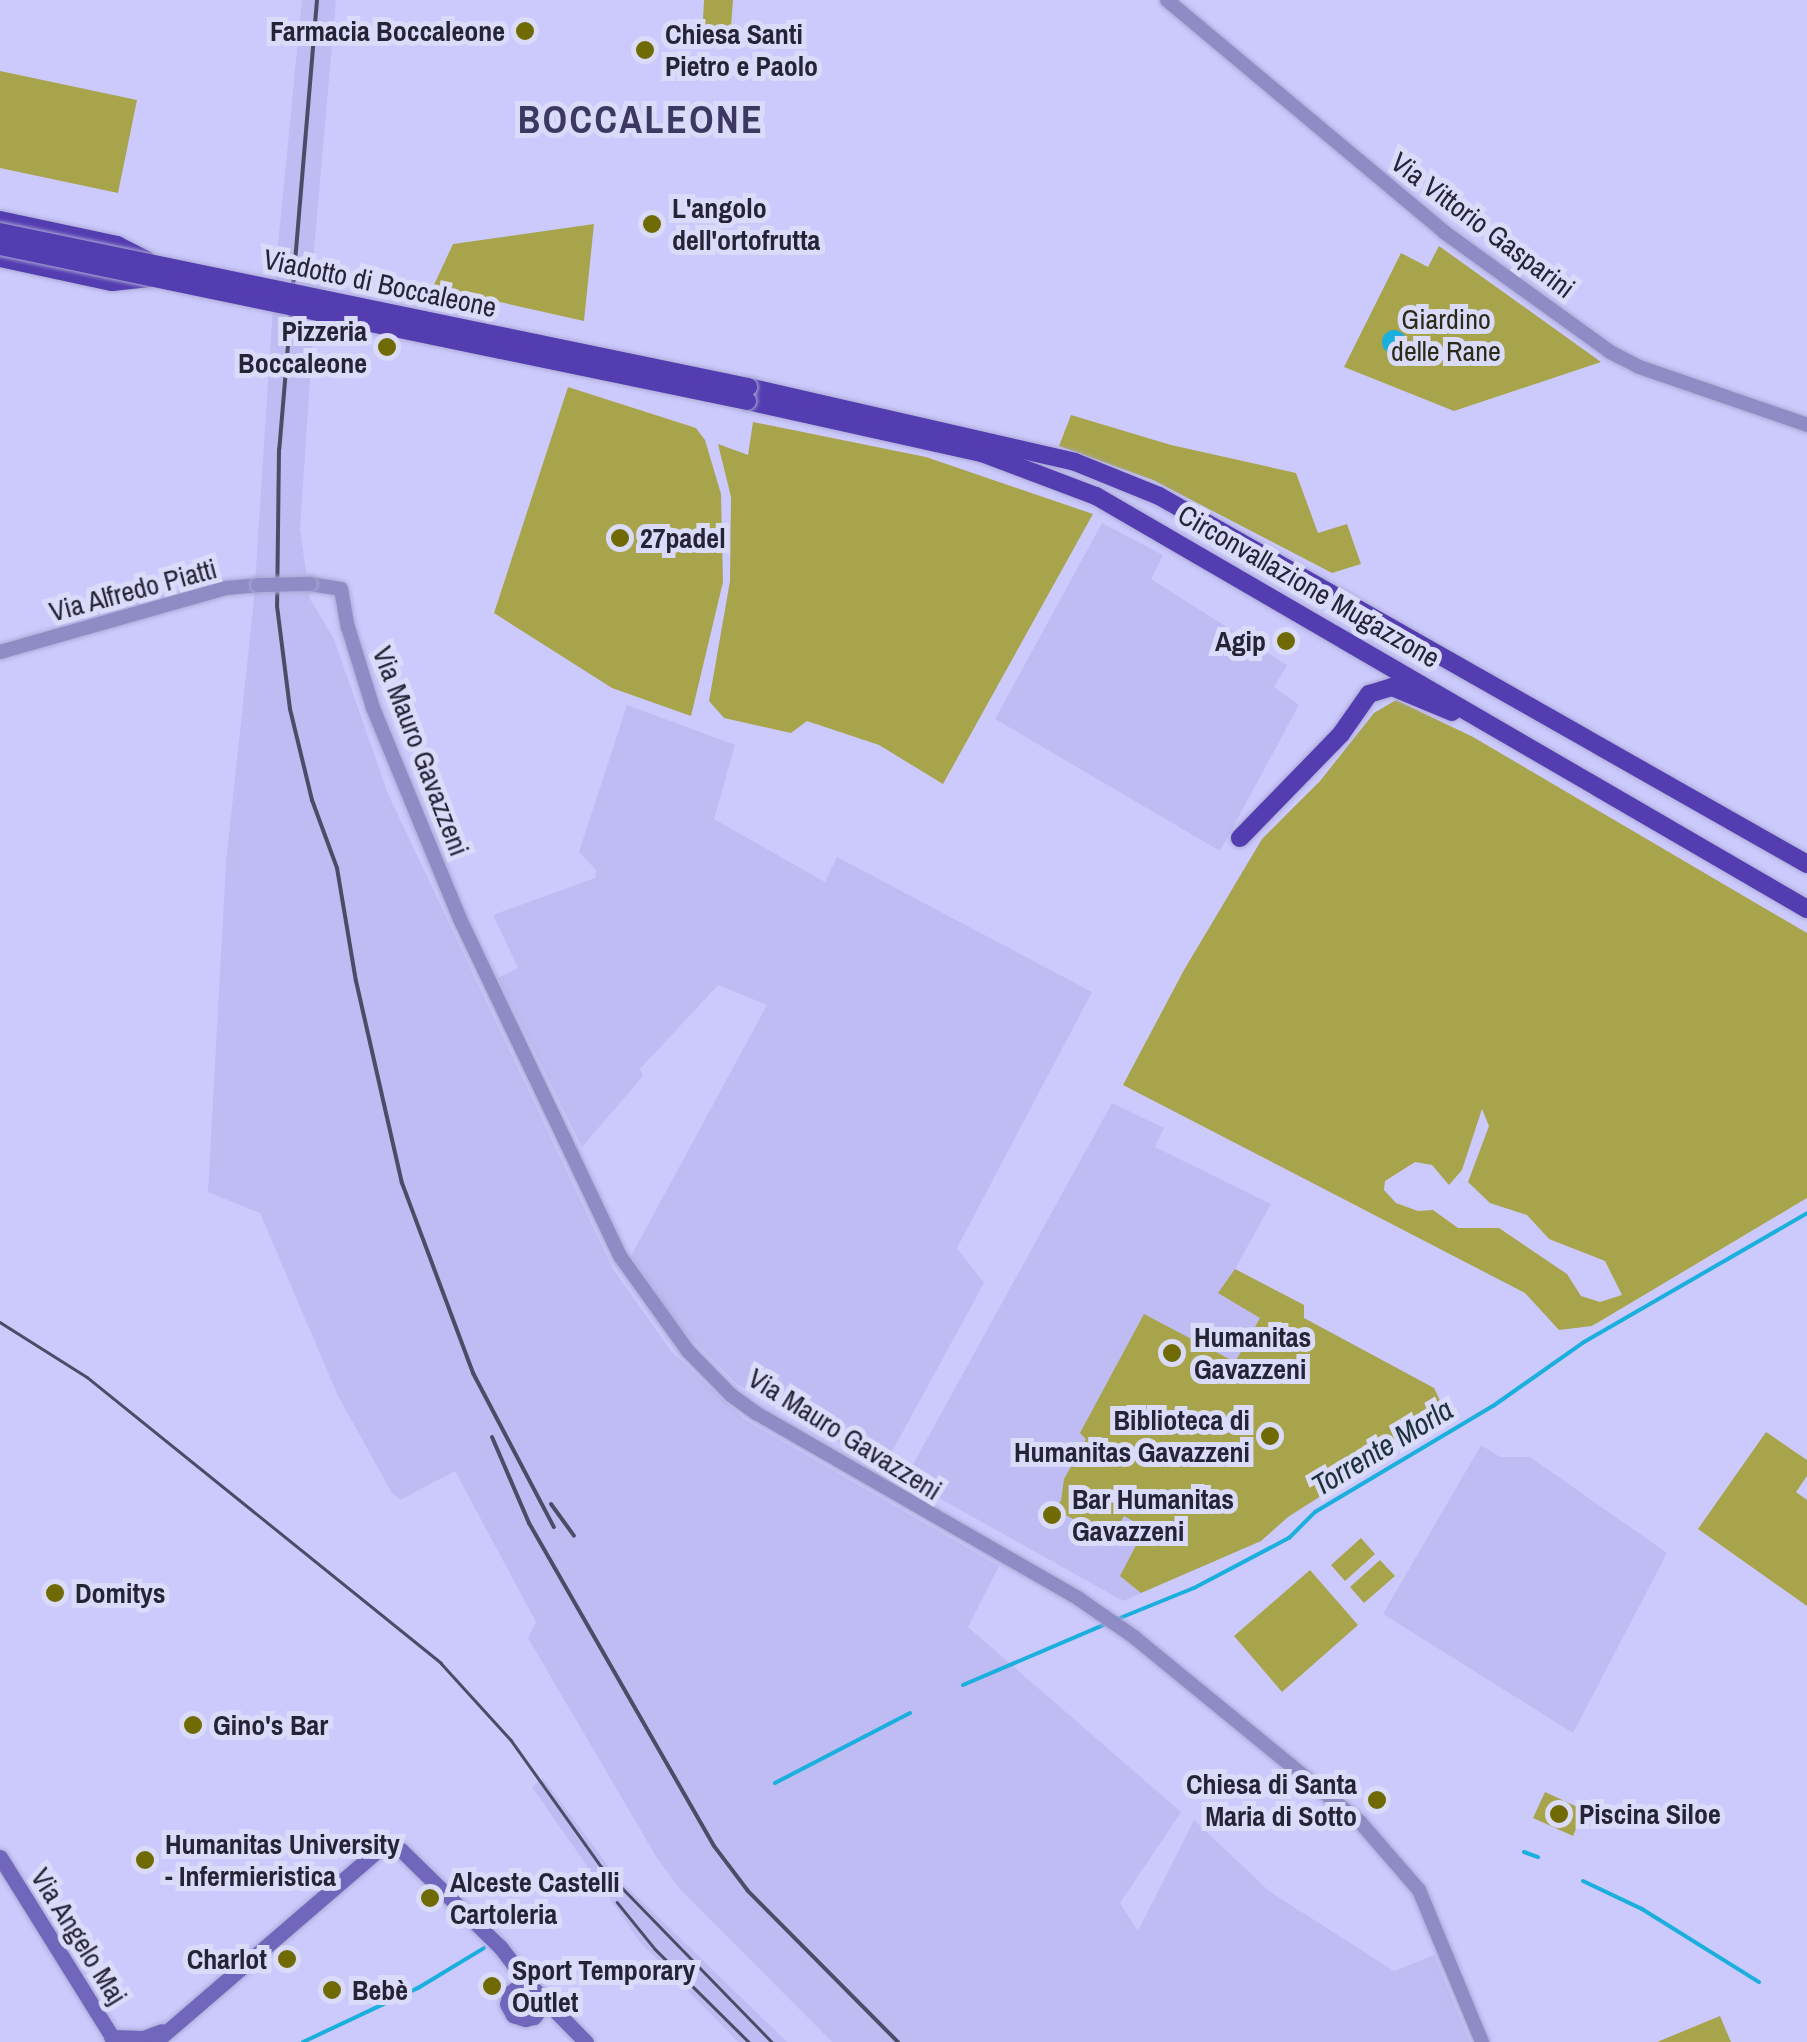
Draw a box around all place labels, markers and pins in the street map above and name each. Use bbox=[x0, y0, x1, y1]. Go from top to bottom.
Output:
place label: Farmacia Boccaleone bbox=[270, 14, 505, 48]
place label: Chiesa Santi Pietro e Paolo bbox=[665, 17, 818, 83]
marker: Farmacia Boccaleone bbox=[514, 20, 536, 42]
marker: Chiesa Santi Pietro e Paolo bbox=[634, 39, 656, 61]
place label: L'angolo dell'ortofrutta bbox=[672, 191, 820, 257]
marker: L'angolo dell'ortofrutta bbox=[641, 213, 663, 235]
place label: Pizzeria Boccaleone bbox=[238, 314, 367, 380]
marker: Pizzeria Boccaleone bbox=[376, 336, 398, 358]
place label: 27padel bbox=[640, 521, 726, 555]
marker: 27padel bbox=[609, 527, 631, 549]
place label: Agip bbox=[1215, 624, 1266, 658]
marker: Agip bbox=[1275, 630, 1297, 652]
place label: Humanitas Gavazzeni bbox=[1194, 1320, 1311, 1386]
marker: Humanitas Gavazzeni bbox=[1159, 1340, 1185, 1366]
place label: Biblioteca di Humanitas Gavazzeni bbox=[1014, 1403, 1250, 1469]
marker: Biblioteca di Humanitas Gavazzeni bbox=[1259, 1425, 1281, 1447]
place label: Bar Humanitas Gavazzeni bbox=[1072, 1482, 1234, 1548]
marker: Bar Humanitas Gavazzeni bbox=[1041, 1504, 1063, 1526]
place label: Domitys bbox=[75, 1576, 166, 1610]
marker: Domitys bbox=[44, 1582, 66, 1604]
place label: Gino's Bar bbox=[213, 1708, 328, 1742]
marker: Gino's Bar bbox=[182, 1714, 204, 1736]
place label: Chiesa di Santa Maria di Sotto bbox=[1186, 1767, 1357, 1833]
marker: Chiesa di Santa Maria di Sotto bbox=[1366, 1789, 1388, 1811]
place label: Piscina Siloe bbox=[1579, 1797, 1721, 1831]
marker: Piscina Siloe bbox=[1548, 1803, 1570, 1825]
place label: Humanitas University - Infermieristica bbox=[165, 1827, 400, 1893]
marker: Humanitas University - Infermieristica bbox=[134, 1849, 156, 1871]
place label: Alceste Castelli Cartoleria bbox=[450, 1865, 620, 1931]
marker: Alceste Castelli Cartoleria bbox=[419, 1887, 441, 1909]
place label: Charlot bbox=[187, 1942, 267, 1976]
marker: Charlot bbox=[276, 1948, 298, 1970]
place label: Sport Temporary Outlet bbox=[512, 1953, 695, 2019]
place label: Bebè bbox=[352, 1973, 408, 2007]
marker: Sport Temporary Outlet bbox=[481, 1975, 503, 1997]
marker: Bebè bbox=[321, 1979, 343, 2001]

